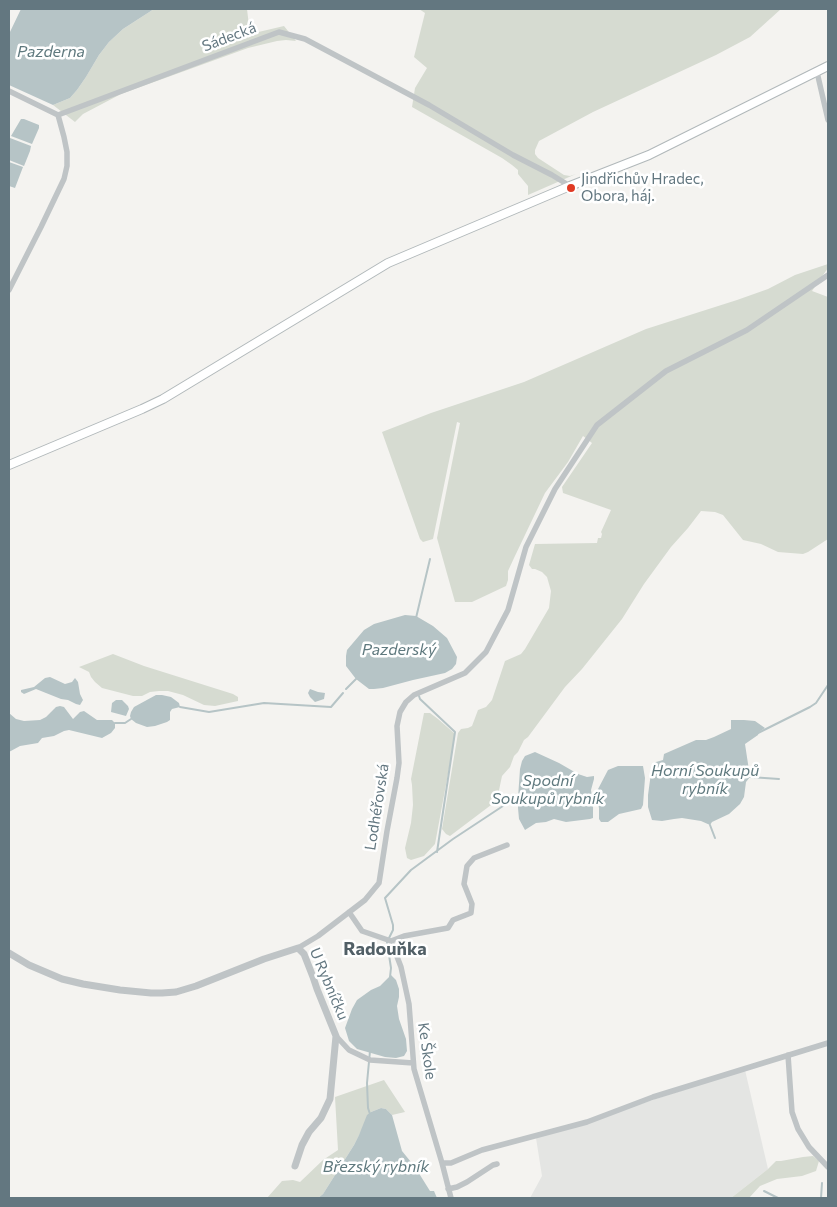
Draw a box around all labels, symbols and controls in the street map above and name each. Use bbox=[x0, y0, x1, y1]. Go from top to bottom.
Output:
street label: Sádecká bbox=[199, 18, 259, 56]
water label: Pazderna bbox=[17, 42, 85, 62]
place label: Jindřichův Hradec, Obora, háj. bbox=[581, 170, 704, 205]
marker: Jindřichův Hradec, Obora, háj. bbox=[565, 182, 577, 194]
water label: Pazderský bbox=[362, 640, 436, 660]
water label: Horní Soukupů rybník bbox=[651, 761, 759, 799]
street label: Lodhéřovská bbox=[361, 762, 393, 852]
water label: Spodní Soukupů rybník bbox=[491, 771, 605, 809]
district label: Radouňka bbox=[343, 938, 427, 960]
street label: U Rybníčku bbox=[306, 945, 352, 1023]
street label: Ke Škole bbox=[414, 1021, 440, 1081]
water label: Březský rybník bbox=[323, 1157, 429, 1177]

